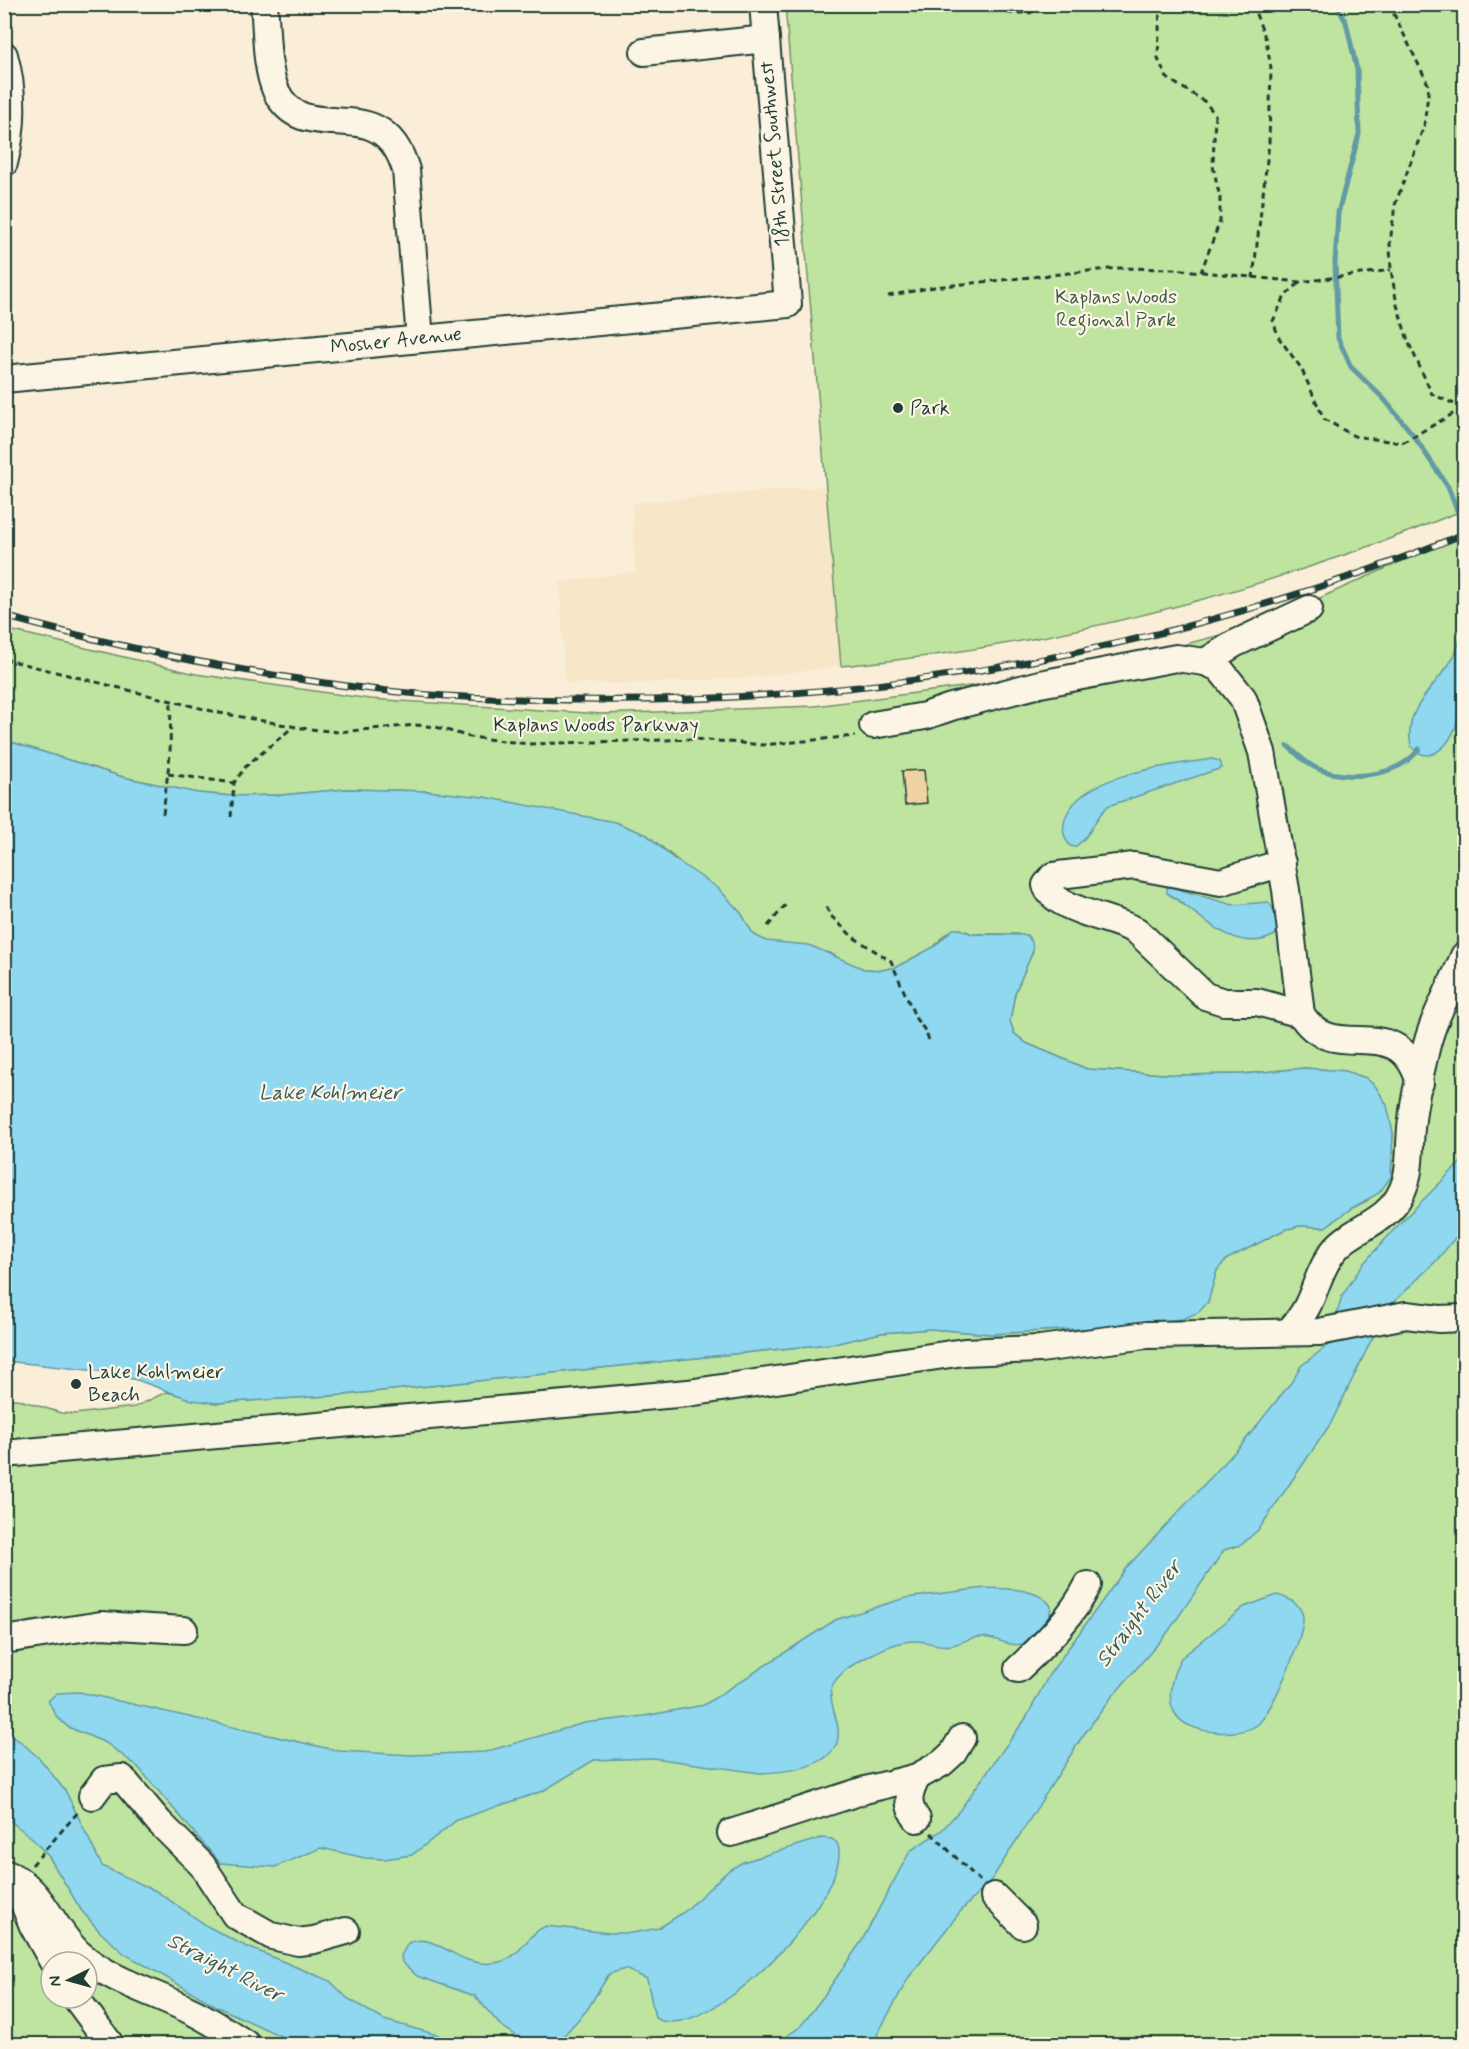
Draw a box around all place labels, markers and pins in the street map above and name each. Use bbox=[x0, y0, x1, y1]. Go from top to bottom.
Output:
place label: Park bbox=[910, 395, 950, 422]
marker: Park bbox=[891, 401, 905, 415]
place label: Lake Kohlmeier Beach bbox=[88, 1359, 224, 1409]
marker: Lake Kohlmeier Beach bbox=[69, 1377, 83, 1391]

